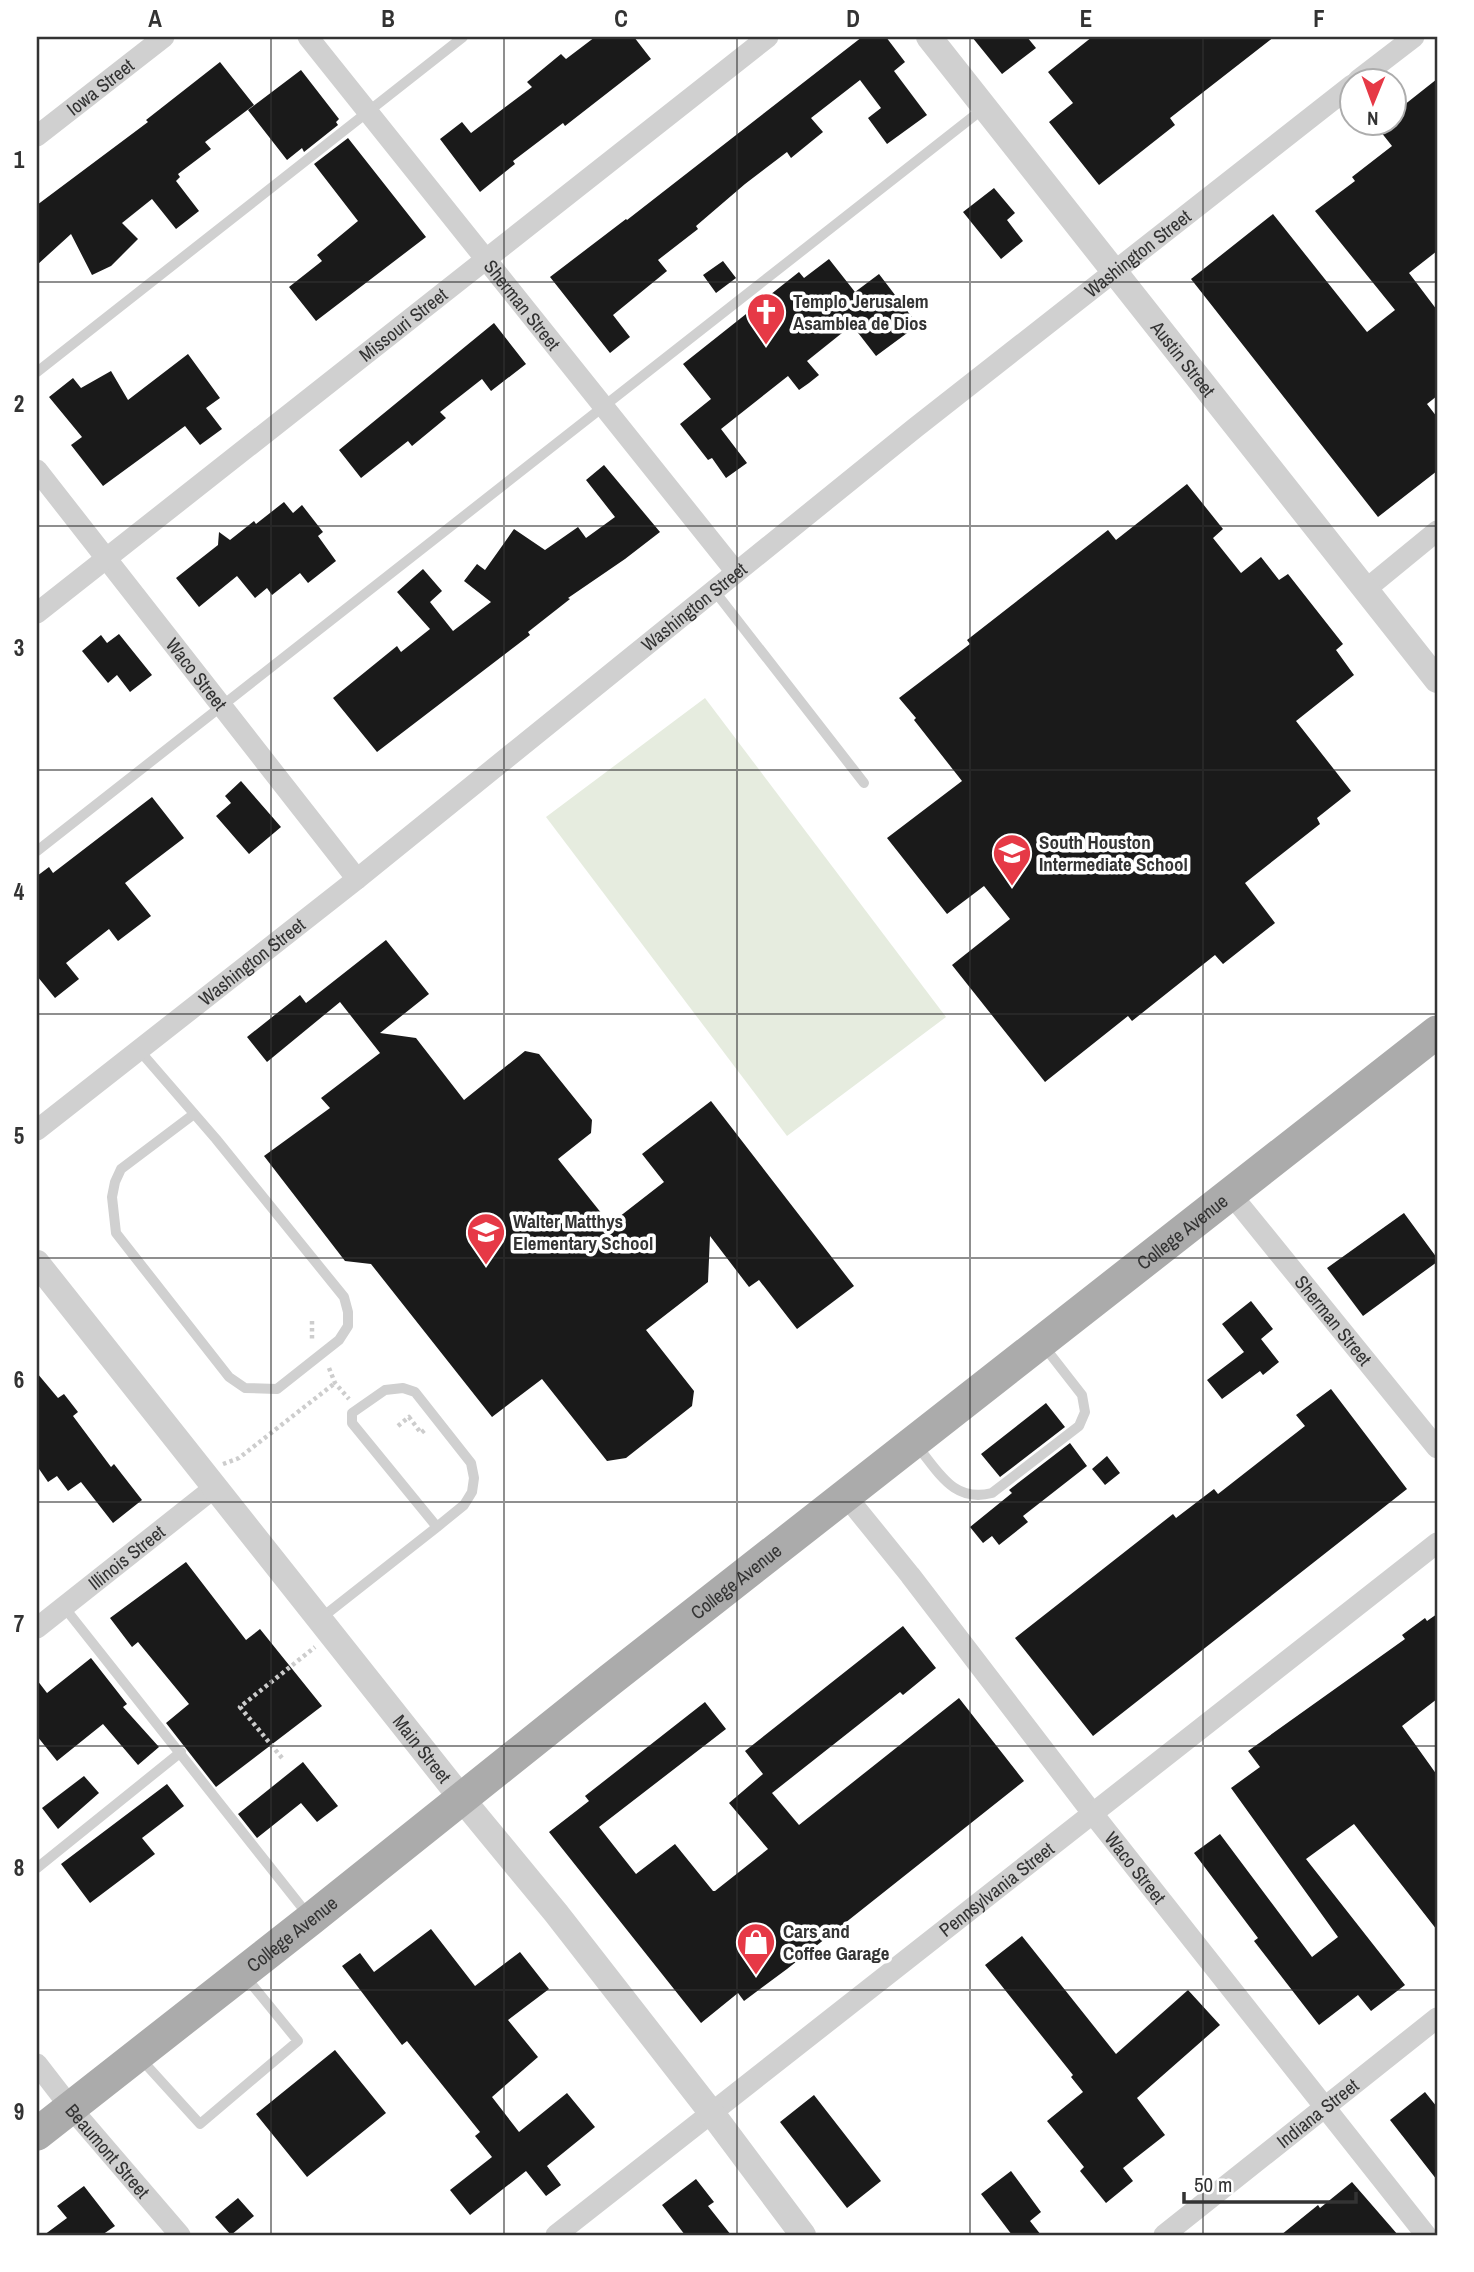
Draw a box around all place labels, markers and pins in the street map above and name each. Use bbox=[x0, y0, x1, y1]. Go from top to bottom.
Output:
place label: Templo Jerusalem Asamblea de Dios bbox=[793, 288, 929, 336]
church icon: Templo Jerusalem Asamblea de Dios bbox=[745, 291, 787, 346]
place label: South Houston Intermediate School bbox=[1039, 829, 1188, 877]
school or university icon: South Houston Intermediate School bbox=[991, 832, 1033, 887]
place label: Walter Matthys Elementary School bbox=[513, 1208, 653, 1256]
school or university icon: Walter Matthys Elementary School bbox=[465, 1211, 507, 1266]
place label: Cars and Coffee Garage bbox=[783, 1918, 890, 1966]
shop icon: Cars and Coffee Garage bbox=[735, 1921, 777, 1976]

